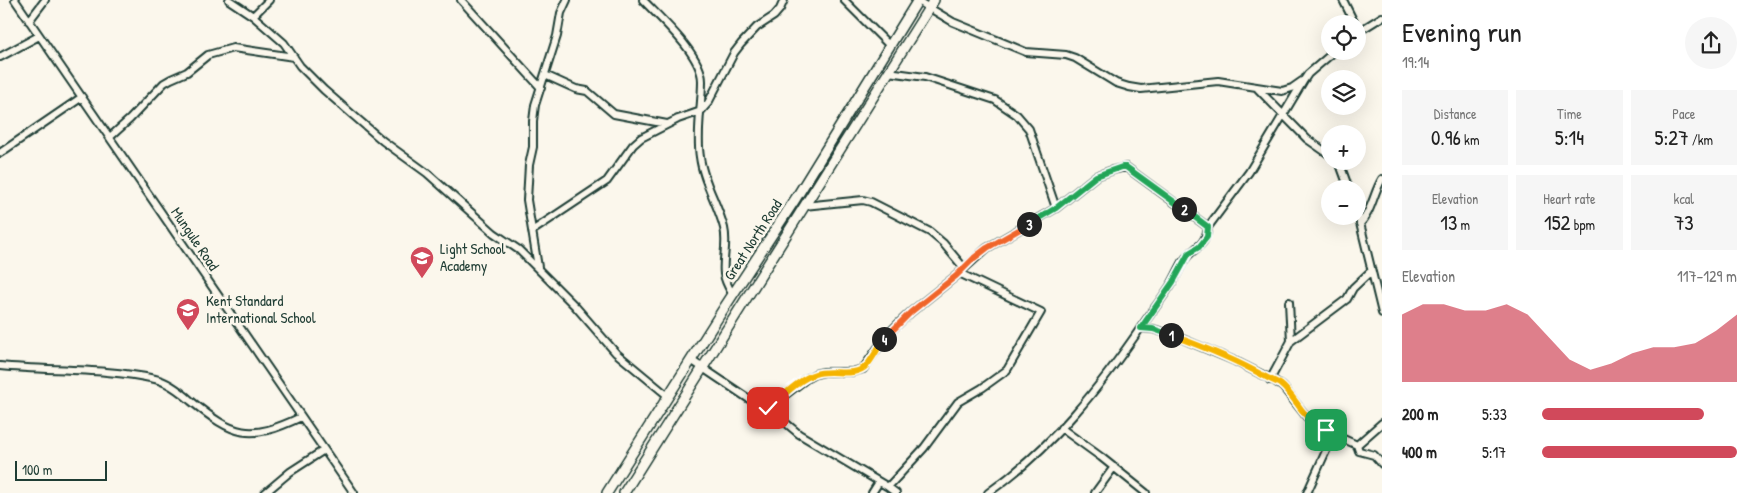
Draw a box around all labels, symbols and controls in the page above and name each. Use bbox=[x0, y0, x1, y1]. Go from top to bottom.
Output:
text: Evening run bbox=[1402, 13, 1522, 51]
map controls bbox=[1321, 15, 1366, 225]
button: locate bbox=[1321, 15, 1366, 60]
button: share bbox=[1685, 17, 1737, 69]
text: 19:14 bbox=[1402, 51, 1429, 73]
button: layers bbox=[1321, 70, 1366, 115]
text: Distance bbox=[1434, 104, 1477, 123]
text: Time bbox=[1557, 104, 1582, 123]
text: Pace bbox=[1672, 104, 1695, 123]
text: 0.96 bbox=[1431, 123, 1461, 152]
text: 5:14 bbox=[1555, 123, 1584, 152]
text: 5:27 bbox=[1655, 123, 1689, 152]
button: + bbox=[1321, 125, 1366, 170]
text: km bbox=[1461, 130, 1479, 149]
text: /km bbox=[1689, 130, 1713, 149]
button: − bbox=[1321, 180, 1366, 225]
text: Elevation bbox=[1432, 189, 1478, 208]
text: Heart rate bbox=[1543, 189, 1596, 208]
text: kcal bbox=[1674, 189, 1694, 208]
street label: Great North Road bbox=[719, 195, 787, 284]
pin: 2 bbox=[1172, 196, 1196, 222]
text: 2 bbox=[1181, 200, 1188, 219]
street label: Mungule Road bbox=[166, 203, 224, 275]
text: 13 bbox=[1440, 208, 1457, 237]
text: 152 bbox=[1544, 208, 1570, 237]
text: 73 bbox=[1674, 208, 1694, 237]
pin: 3 bbox=[1016, 212, 1042, 236]
text: 3 bbox=[1026, 215, 1033, 234]
text: m bbox=[1457, 215, 1470, 234]
text: bpm bbox=[1570, 215, 1595, 234]
place label: Light School Academy bbox=[440, 238, 506, 276]
school or university icon: Light School Academy bbox=[409, 245, 435, 279]
text: Elevation bbox=[1402, 265, 1455, 287]
text: 117–129 m bbox=[1677, 265, 1737, 287]
place label: Kent Standard International School bbox=[206, 290, 316, 328]
school or university icon: Kent Standard International School bbox=[175, 297, 201, 331]
pin: 1 bbox=[1158, 322, 1184, 348]
pin: 4 bbox=[872, 326, 896, 352]
text: 1 bbox=[1169, 326, 1174, 345]
text: 4 bbox=[882, 330, 887, 349]
pin bbox=[747, 387, 789, 429]
icon: check bbox=[754, 394, 782, 422]
text: 200 m bbox=[1402, 403, 1438, 425]
text: 5:33 bbox=[1482, 403, 1507, 425]
pin bbox=[1305, 409, 1347, 451]
icon: arrive bbox=[1312, 416, 1340, 444]
text: 400 m bbox=[1402, 441, 1437, 463]
text: 5:17 bbox=[1482, 441, 1506, 463]
scale bar bbox=[15, 458, 108, 481]
text: 100 m bbox=[22, 460, 52, 479]

